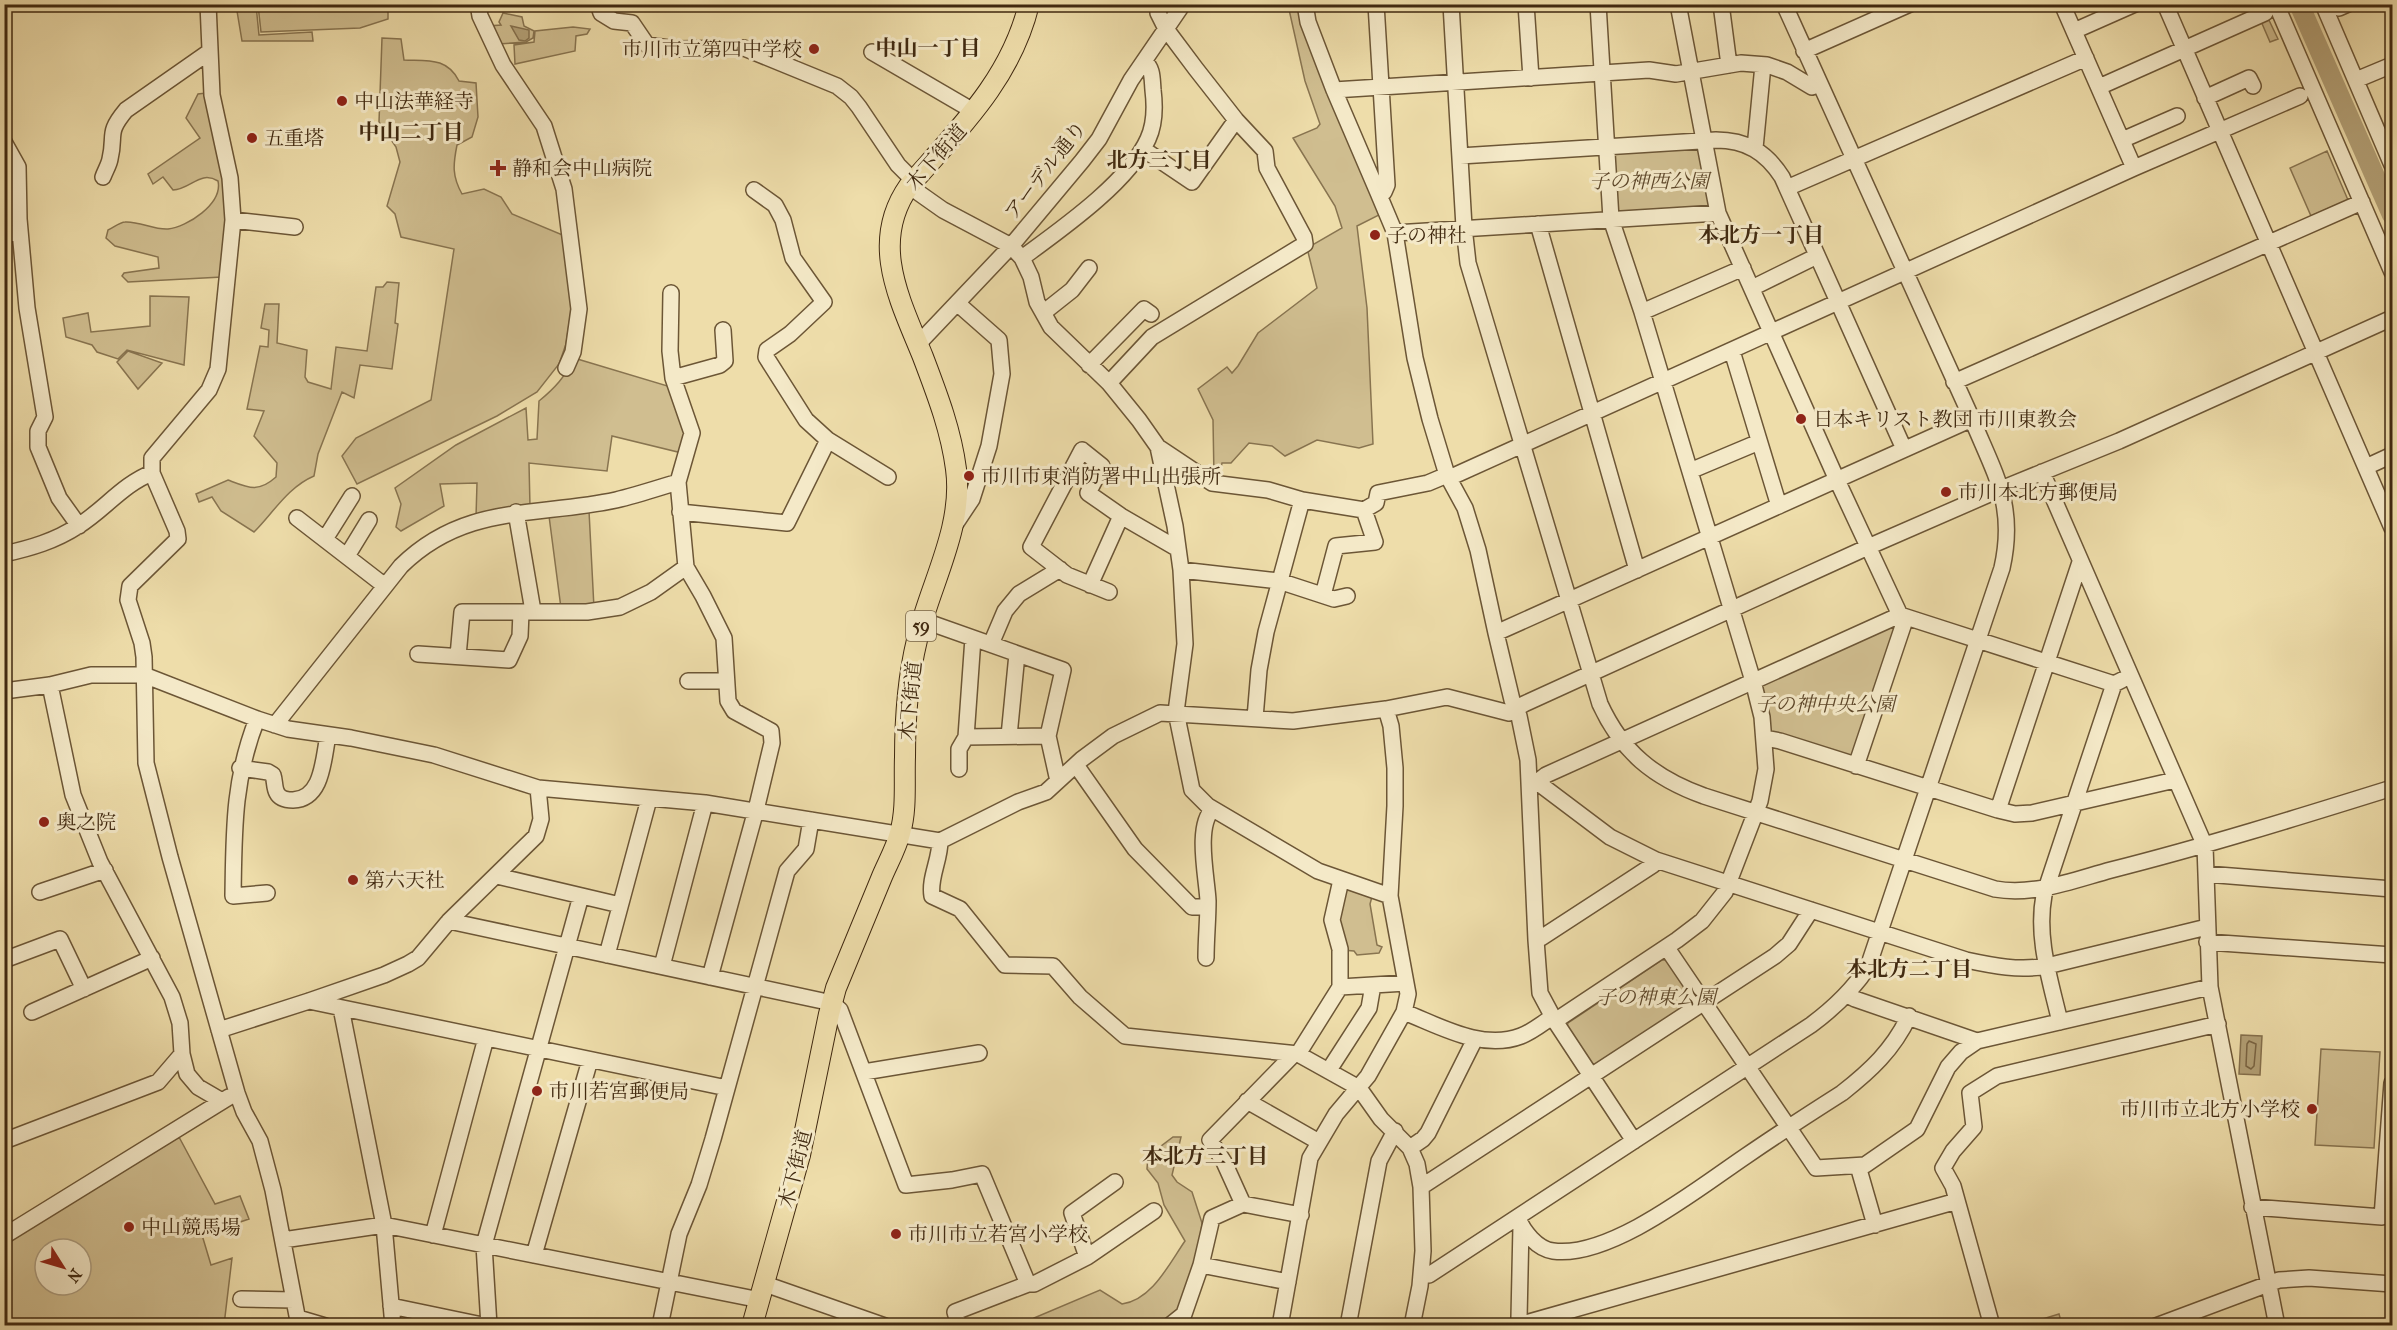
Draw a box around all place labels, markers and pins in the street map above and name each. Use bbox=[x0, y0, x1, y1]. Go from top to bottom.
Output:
place label: 市川市立第四中学校 bbox=[622, 38, 802, 61]
marker: 市川市立第四中学校 bbox=[807, 42, 821, 56]
place label: 中山法華経寺 bbox=[354, 90, 474, 113]
marker: 中山法華経寺 bbox=[335, 94, 349, 108]
place label: 五重塔 bbox=[264, 127, 324, 150]
marker: 五重塔 bbox=[245, 131, 259, 145]
place label: 静和会中山病院 bbox=[512, 157, 652, 180]
marker: 静和会中山病院 bbox=[489, 159, 507, 177]
place label: 子の神社 bbox=[1387, 224, 1467, 247]
marker: 子の神社 bbox=[1368, 228, 1382, 242]
place label: 日本キリスト教団 市川東教会 bbox=[1813, 408, 2077, 431]
marker: 日本キリスト教団 市川東教会 bbox=[1794, 412, 1808, 426]
place label: 市川市東消防署中山出張所 bbox=[981, 465, 1221, 488]
marker: 市川市東消防署中山出張所 bbox=[962, 469, 976, 483]
place label: 市川本北方郵便局 bbox=[1958, 481, 2118, 504]
marker: 市川本北方郵便局 bbox=[1939, 485, 1953, 499]
place label: 奥之院 bbox=[56, 811, 116, 834]
marker: 奥之院 bbox=[37, 815, 51, 829]
place label: 第六天社 bbox=[365, 869, 445, 892]
marker: 第六天社 bbox=[346, 873, 360, 887]
place label: 市川若宮郵便局 bbox=[549, 1080, 689, 1103]
marker: 市川若宮郵便局 bbox=[530, 1084, 544, 1098]
place label: 市川市立北方小学校 bbox=[2120, 1098, 2300, 1121]
marker: 市川市立北方小学校 bbox=[2305, 1102, 2319, 1116]
place label: 中山競馬場 bbox=[141, 1216, 241, 1239]
marker: 中山競馬場 bbox=[122, 1220, 136, 1234]
place label: 市川市立若宮小学校 bbox=[908, 1223, 1088, 1246]
marker: 市川市立若宮小学校 bbox=[889, 1227, 903, 1241]

